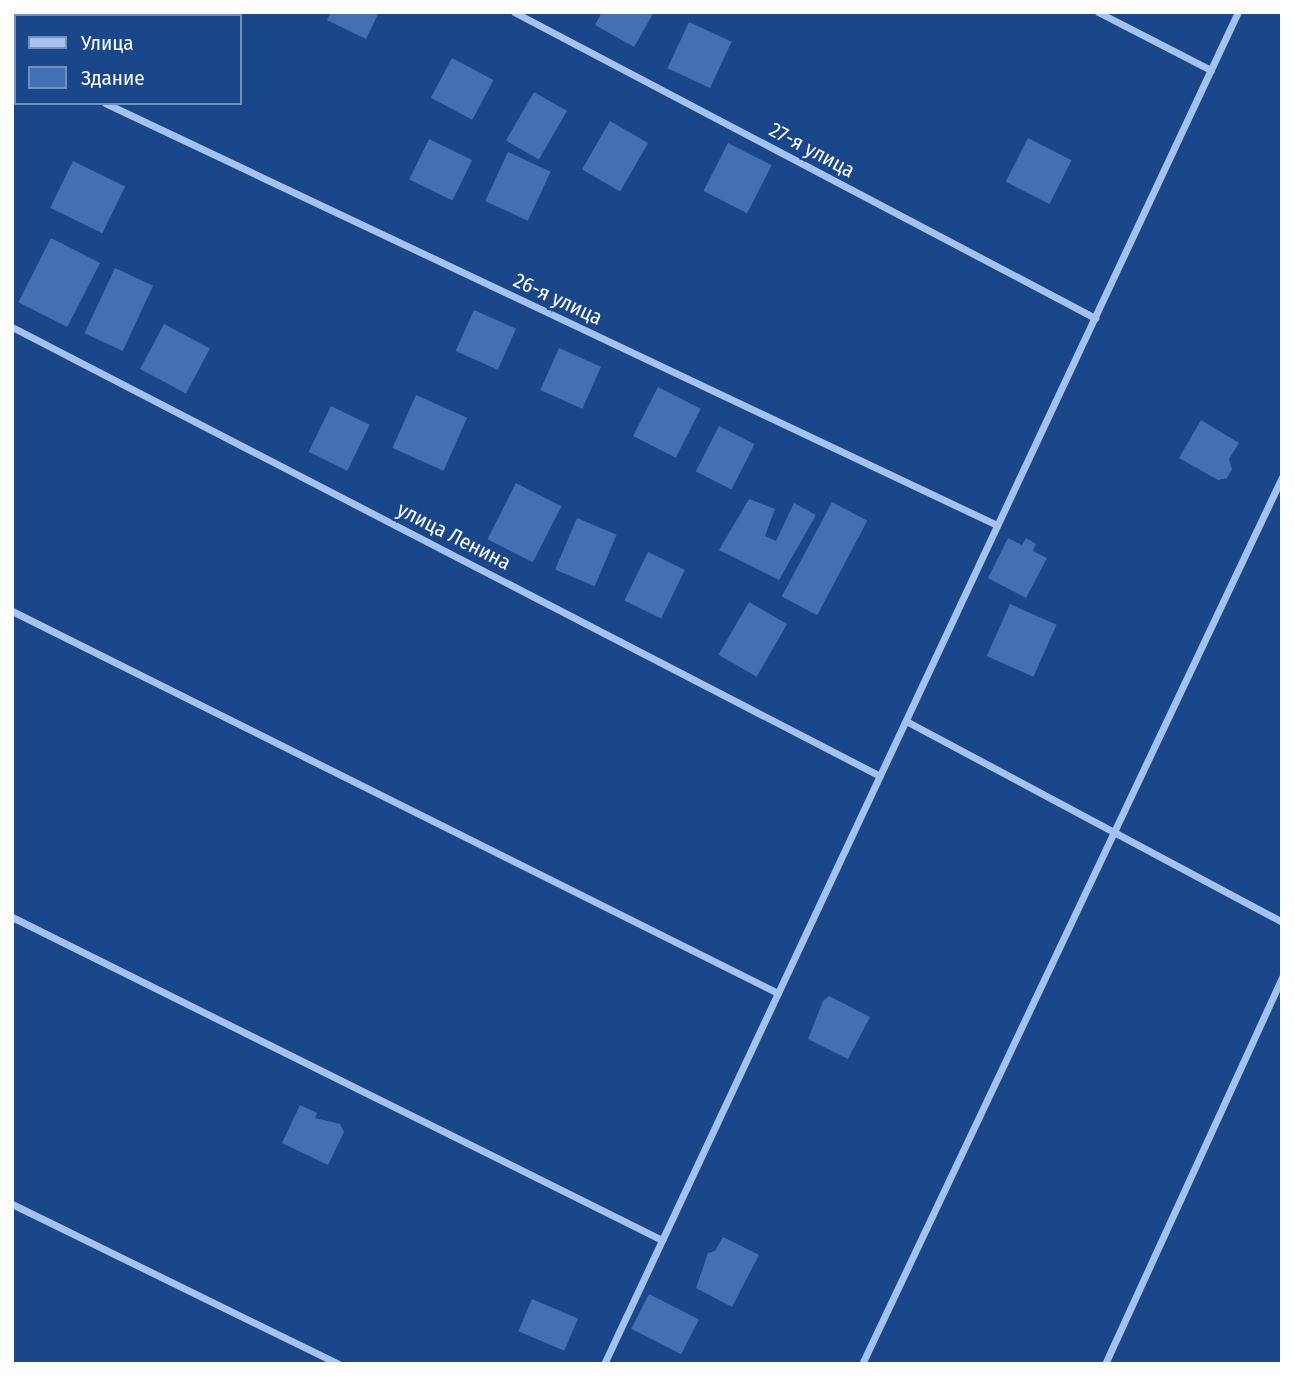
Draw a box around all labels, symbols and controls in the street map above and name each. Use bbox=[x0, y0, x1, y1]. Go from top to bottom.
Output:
legend bbox=[14, 14, 242, 105]
text: Улица bbox=[81, 30, 134, 56]
text: Здание bbox=[81, 65, 145, 91]
street label: 27-я улица bbox=[765, 117, 859, 183]
street label: 26-я улица bbox=[510, 267, 606, 331]
street label: улица Ленина bbox=[393, 497, 515, 575]

